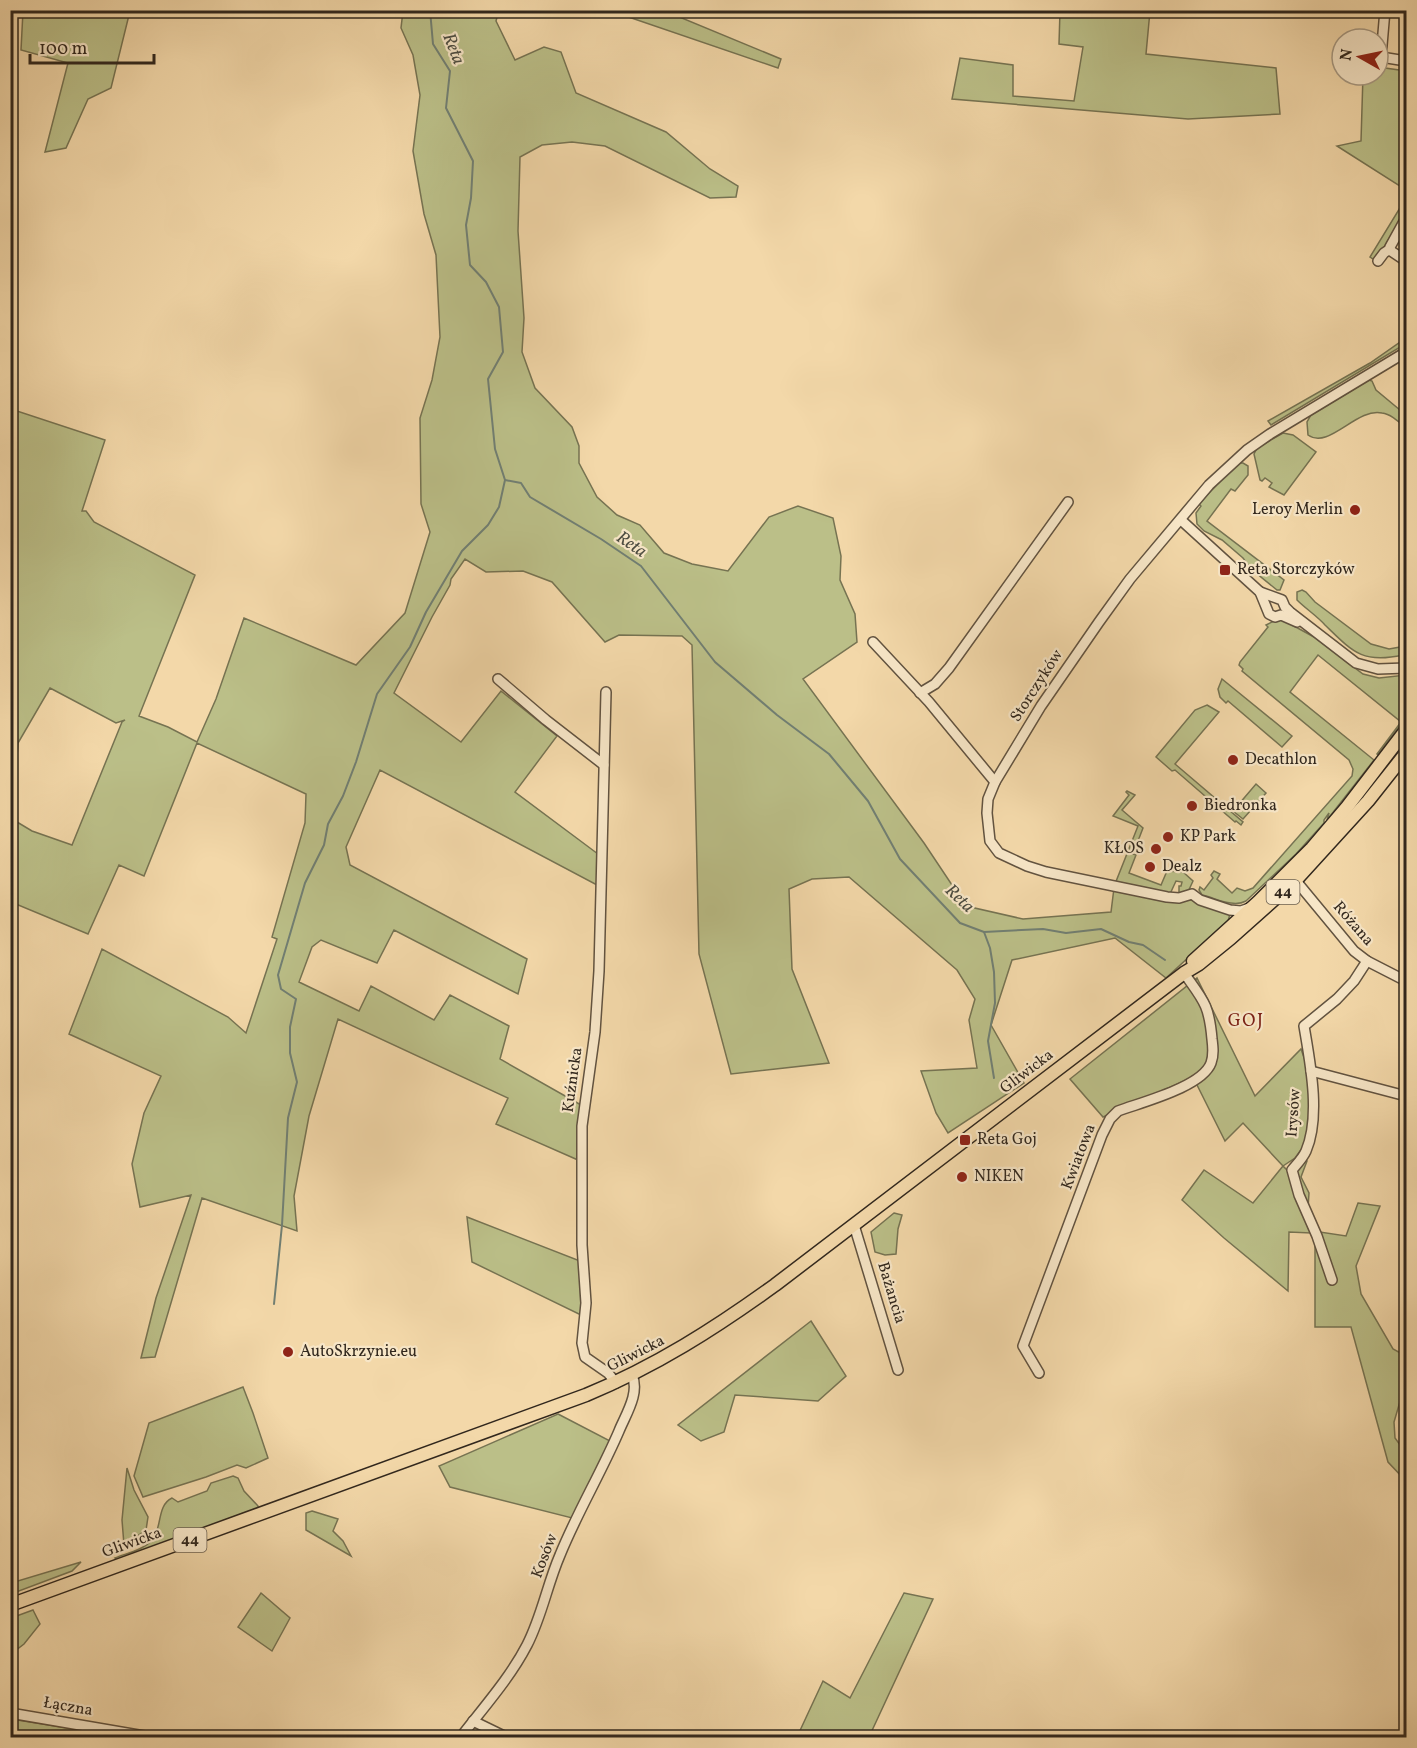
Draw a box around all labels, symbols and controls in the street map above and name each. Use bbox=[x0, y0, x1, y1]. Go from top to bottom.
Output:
scale bar bbox=[30, 27, 154, 65]
north arrow bbox=[1330, 27, 1390, 87]
water label: Reta bbox=[436, 30, 470, 68]
text: 100 m bbox=[39, 37, 88, 62]
text: N bbox=[1335, 47, 1359, 62]
place label: Leroy Merlin bbox=[1252, 499, 1343, 521]
marker: Leroy Merlin bbox=[1348, 503, 1362, 517]
water label: Reta bbox=[611, 526, 651, 564]
place label: Reta Storczyków bbox=[1237, 559, 1355, 581]
marker: Reta Storczyków bbox=[1218, 563, 1232, 577]
street label: Storczyków bbox=[1005, 645, 1069, 727]
place label: Decathlon bbox=[1245, 749, 1317, 771]
marker: Decathlon bbox=[1226, 753, 1240, 767]
place label: Biedronka bbox=[1204, 795, 1277, 817]
marker: Biedronka bbox=[1185, 799, 1199, 813]
place label: KP Park bbox=[1180, 826, 1236, 848]
marker: KP Park bbox=[1161, 830, 1175, 844]
place label: KŁOS bbox=[1104, 838, 1144, 860]
marker: KŁOS bbox=[1149, 842, 1163, 856]
place label: Dealz bbox=[1162, 856, 1202, 878]
marker: Dealz bbox=[1143, 860, 1157, 874]
water label: Reta bbox=[939, 879, 979, 919]
road number: 44 bbox=[1266, 880, 1300, 904]
street label: Różana bbox=[1327, 897, 1379, 951]
district label: GOJ bbox=[1228, 1009, 1264, 1034]
street label: Gliwicka bbox=[996, 1045, 1058, 1099]
street label: Kuźnicka bbox=[558, 1046, 588, 1114]
street label: Irysów bbox=[1281, 1087, 1307, 1138]
street label: Kwiatowa bbox=[1056, 1121, 1102, 1193]
place label: Reta Goj bbox=[977, 1129, 1037, 1151]
marker: Reta Goj bbox=[958, 1133, 972, 1147]
place label: NIKEN bbox=[974, 1166, 1024, 1188]
marker: NIKEN bbox=[955, 1170, 969, 1184]
street label: Bażancia bbox=[871, 1259, 911, 1327]
street label: Gliwicka bbox=[603, 1330, 669, 1378]
place label: AutoSkrzynie.eu bbox=[300, 1341, 417, 1363]
marker: AutoSkrzynie.eu bbox=[281, 1345, 295, 1359]
street label: Gliwicka bbox=[99, 1522, 165, 1564]
road number: 44 bbox=[174, 1528, 207, 1552]
street label: Kosów bbox=[526, 1530, 564, 1582]
street label: Łączna bbox=[42, 1692, 94, 1722]

